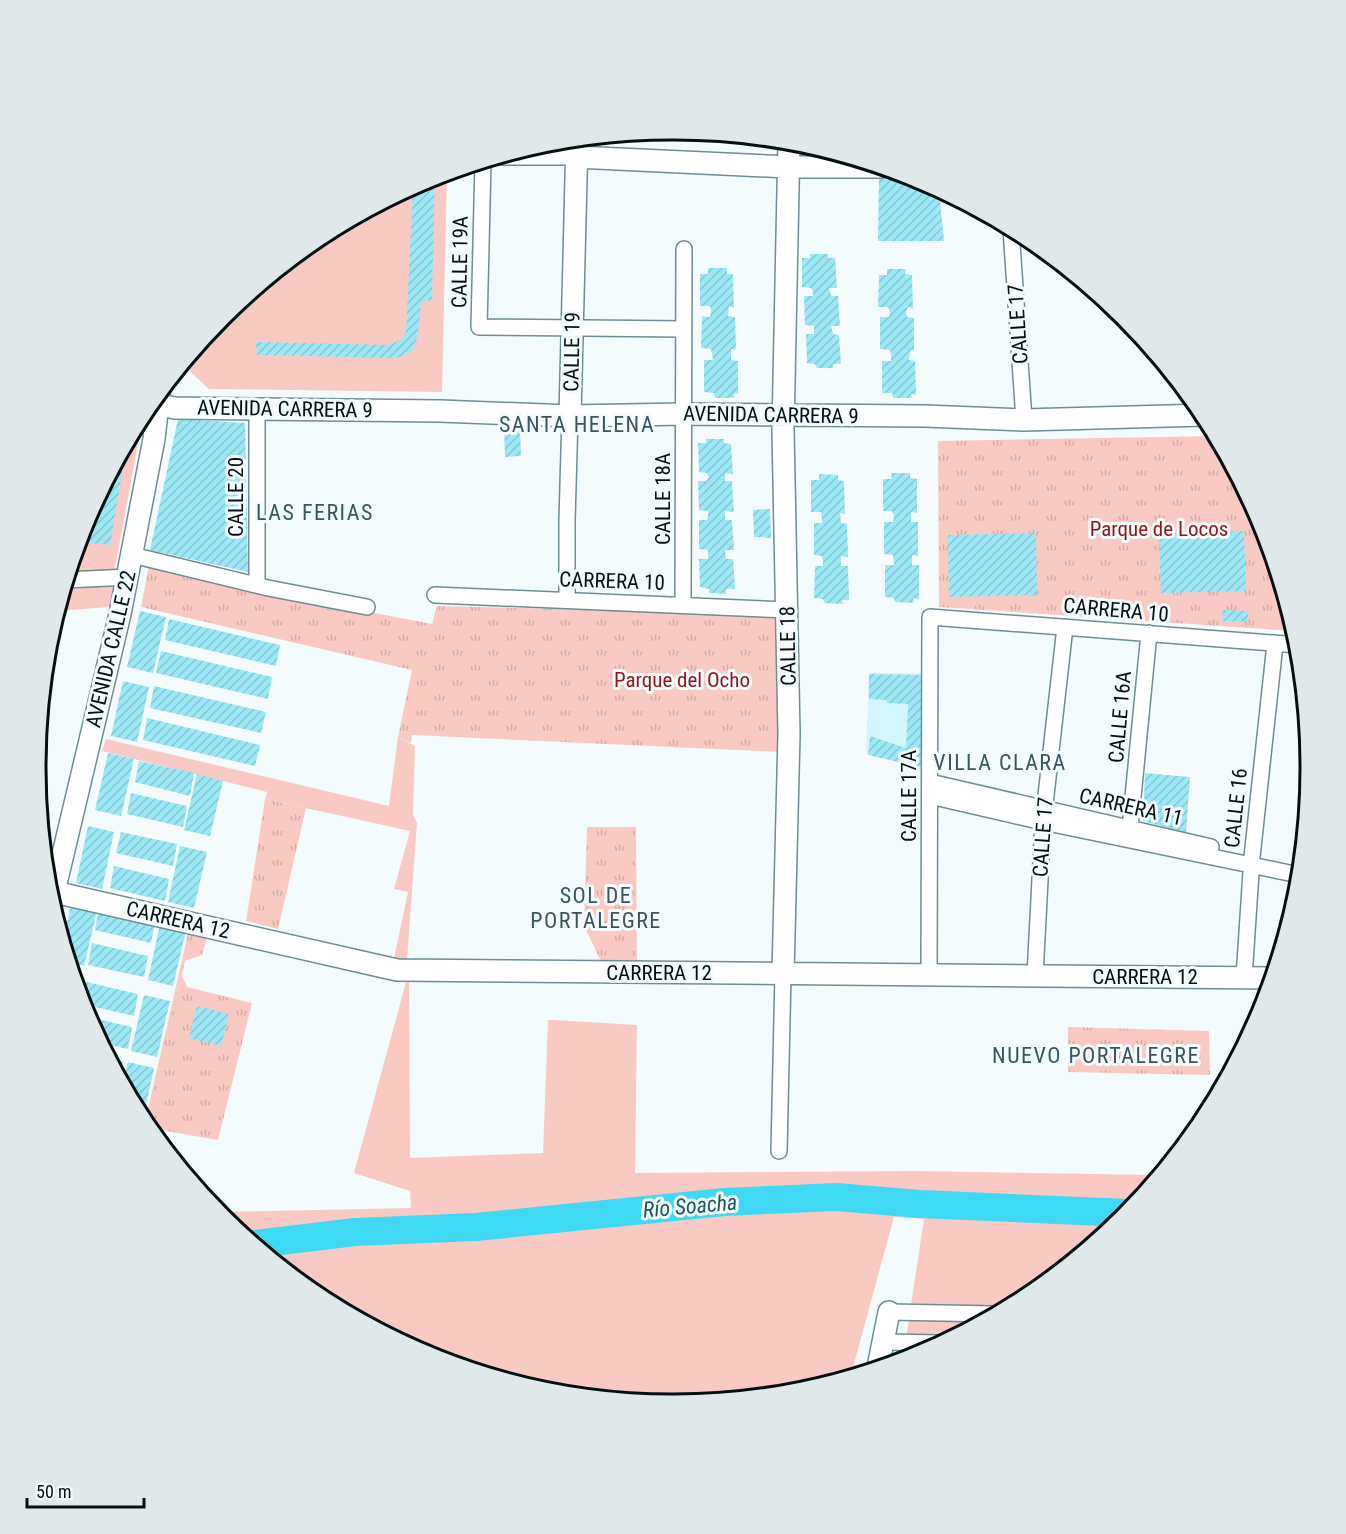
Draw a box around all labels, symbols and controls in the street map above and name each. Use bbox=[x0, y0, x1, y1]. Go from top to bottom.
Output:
street label: CALLE 19A bbox=[447, 216, 473, 308]
street label: CALLE 17 bbox=[1003, 283, 1033, 365]
street label: CALLE 19 bbox=[559, 312, 585, 392]
street label: AVENIDA CARRERA 9 bbox=[197, 395, 373, 423]
street label: AVENIDA CARRERA 9 bbox=[683, 401, 859, 429]
district label: SANTA HELENA bbox=[499, 412, 655, 437]
street label: CALLE 18A bbox=[651, 453, 675, 545]
street label: CALLE 20 bbox=[224, 457, 248, 537]
district label: LAS FERIAS bbox=[256, 500, 374, 525]
park label: Parque de Locos bbox=[1090, 517, 1228, 541]
street label: CARRERA 10 bbox=[559, 567, 665, 595]
street label: AVENIDA CALLE 22 bbox=[81, 568, 141, 730]
street label: CARRERA 10 bbox=[1062, 593, 1170, 627]
street label: CALLE 18 bbox=[775, 606, 801, 686]
park label: Parque del Ocho bbox=[614, 668, 750, 692]
street label: CALLE 16A bbox=[1104, 670, 1136, 764]
street label: CALLE 17A bbox=[897, 750, 921, 842]
district label: VILLA CLARA bbox=[933, 750, 1067, 775]
street label: CALLE 16 bbox=[1220, 767, 1252, 849]
street label: CARRERA 11 bbox=[1077, 783, 1185, 831]
street label: CALLE 17 bbox=[1028, 796, 1058, 878]
district label: SOL DE PORTALEGRE bbox=[530, 883, 662, 933]
street label: CARRERA 12 bbox=[124, 896, 232, 944]
street label: CARRERA 12 bbox=[606, 961, 712, 985]
street label: CARRERA 12 bbox=[1092, 965, 1198, 989]
district label: NUEVO PORTALEGRE bbox=[992, 1043, 1200, 1068]
water label: Río Soacha bbox=[642, 1189, 738, 1223]
scale bar bbox=[27, 1471, 144, 1509]
text: 50 m bbox=[36, 1481, 71, 1502]

